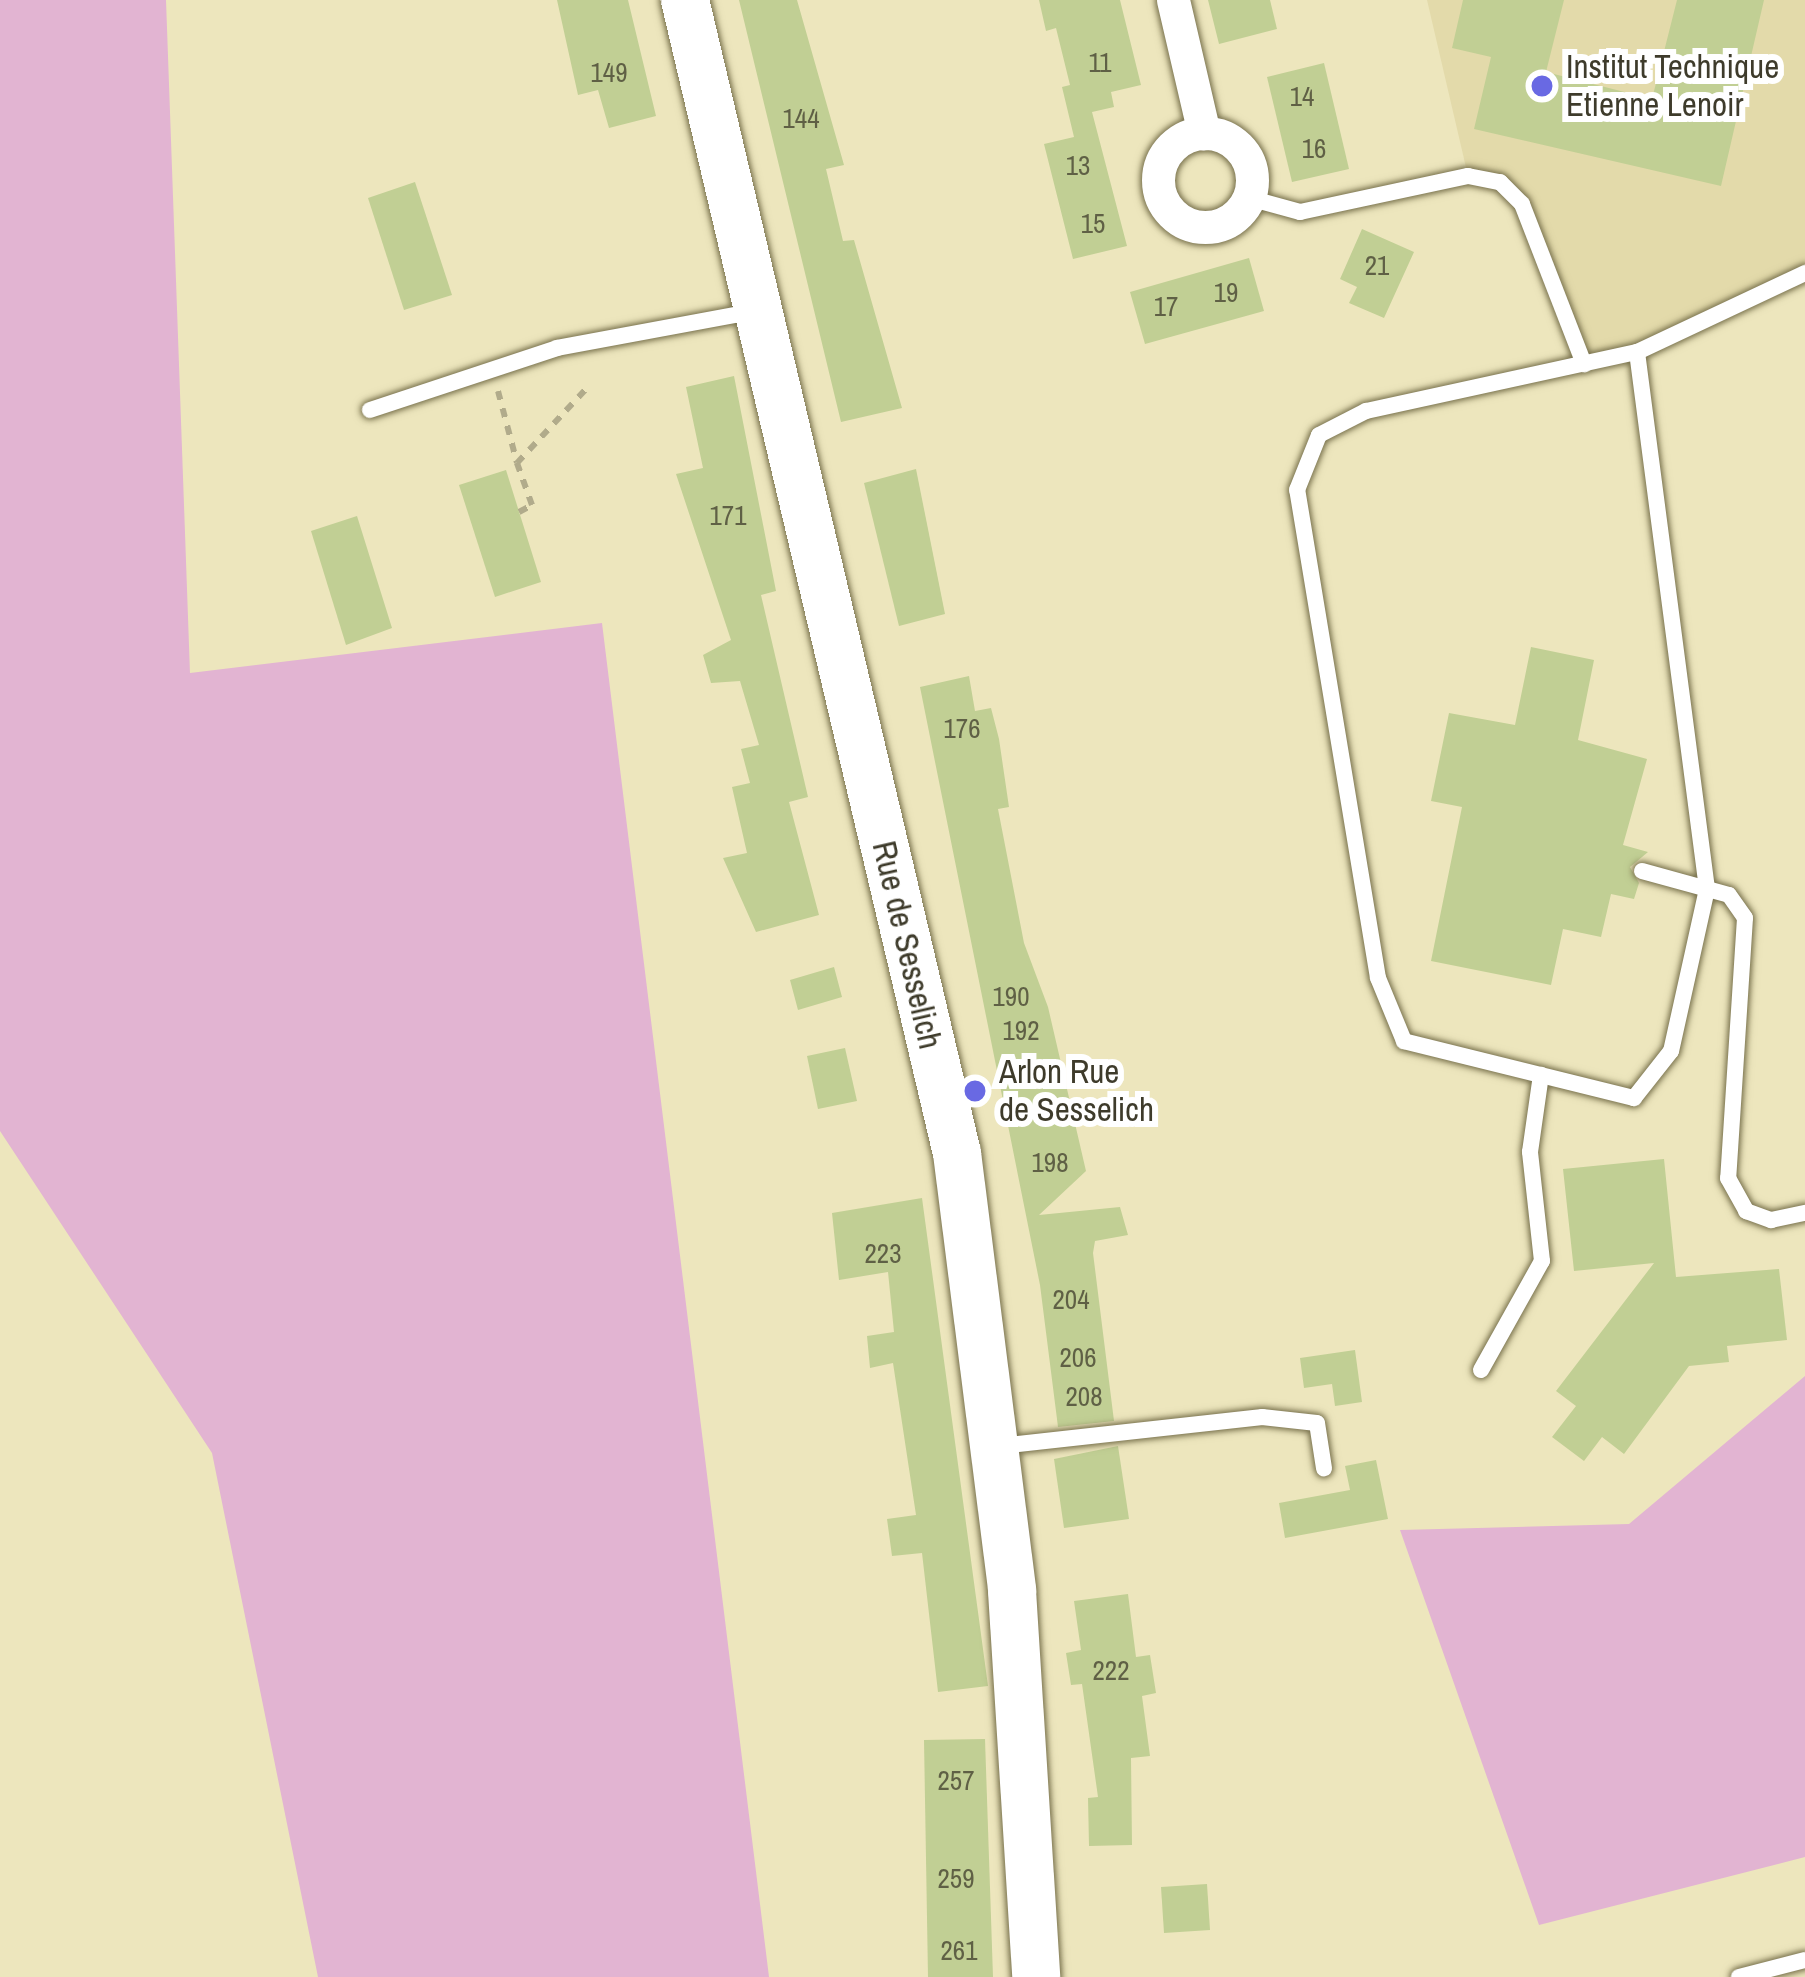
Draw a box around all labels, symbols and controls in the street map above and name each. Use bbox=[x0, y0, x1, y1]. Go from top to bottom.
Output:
house number: 11 bbox=[1088, 47, 1112, 79]
place label: Institut Technique Etienne Lenoir bbox=[1566, 47, 1780, 125]
house number: 149 bbox=[591, 57, 627, 89]
marker: Institut Technique Etienne Lenoir bbox=[1529, 73, 1555, 99]
house number: 14 bbox=[1290, 81, 1314, 113]
house number: 144 bbox=[783, 103, 819, 135]
house number: 16 bbox=[1302, 133, 1326, 165]
house number: 13 bbox=[1066, 150, 1090, 182]
house number: 15 bbox=[1081, 208, 1105, 240]
house number: 21 bbox=[1365, 250, 1389, 282]
house number: 19 bbox=[1214, 277, 1238, 309]
house number: 17 bbox=[1154, 291, 1178, 323]
house number: 171 bbox=[710, 500, 746, 532]
house number: 176 bbox=[944, 713, 980, 745]
street label: Rue de Sesselich bbox=[864, 837, 950, 1053]
house number: 190 bbox=[993, 981, 1029, 1013]
house number: 192 bbox=[1003, 1015, 1039, 1047]
place label: Arlon Rue de Sesselich bbox=[999, 1052, 1154, 1130]
marker: Arlon Rue de Sesselich bbox=[962, 1078, 988, 1104]
house number: 198 bbox=[1032, 1147, 1068, 1179]
house number: 223 bbox=[865, 1238, 901, 1270]
house number: 204 bbox=[1053, 1284, 1089, 1316]
house number: 206 bbox=[1060, 1342, 1096, 1374]
house number: 208 bbox=[1066, 1381, 1102, 1413]
house number: 222 bbox=[1093, 1655, 1129, 1687]
house number: 257 bbox=[938, 1765, 974, 1797]
house number: 259 bbox=[938, 1863, 974, 1895]
house number: 261 bbox=[941, 1935, 977, 1967]

